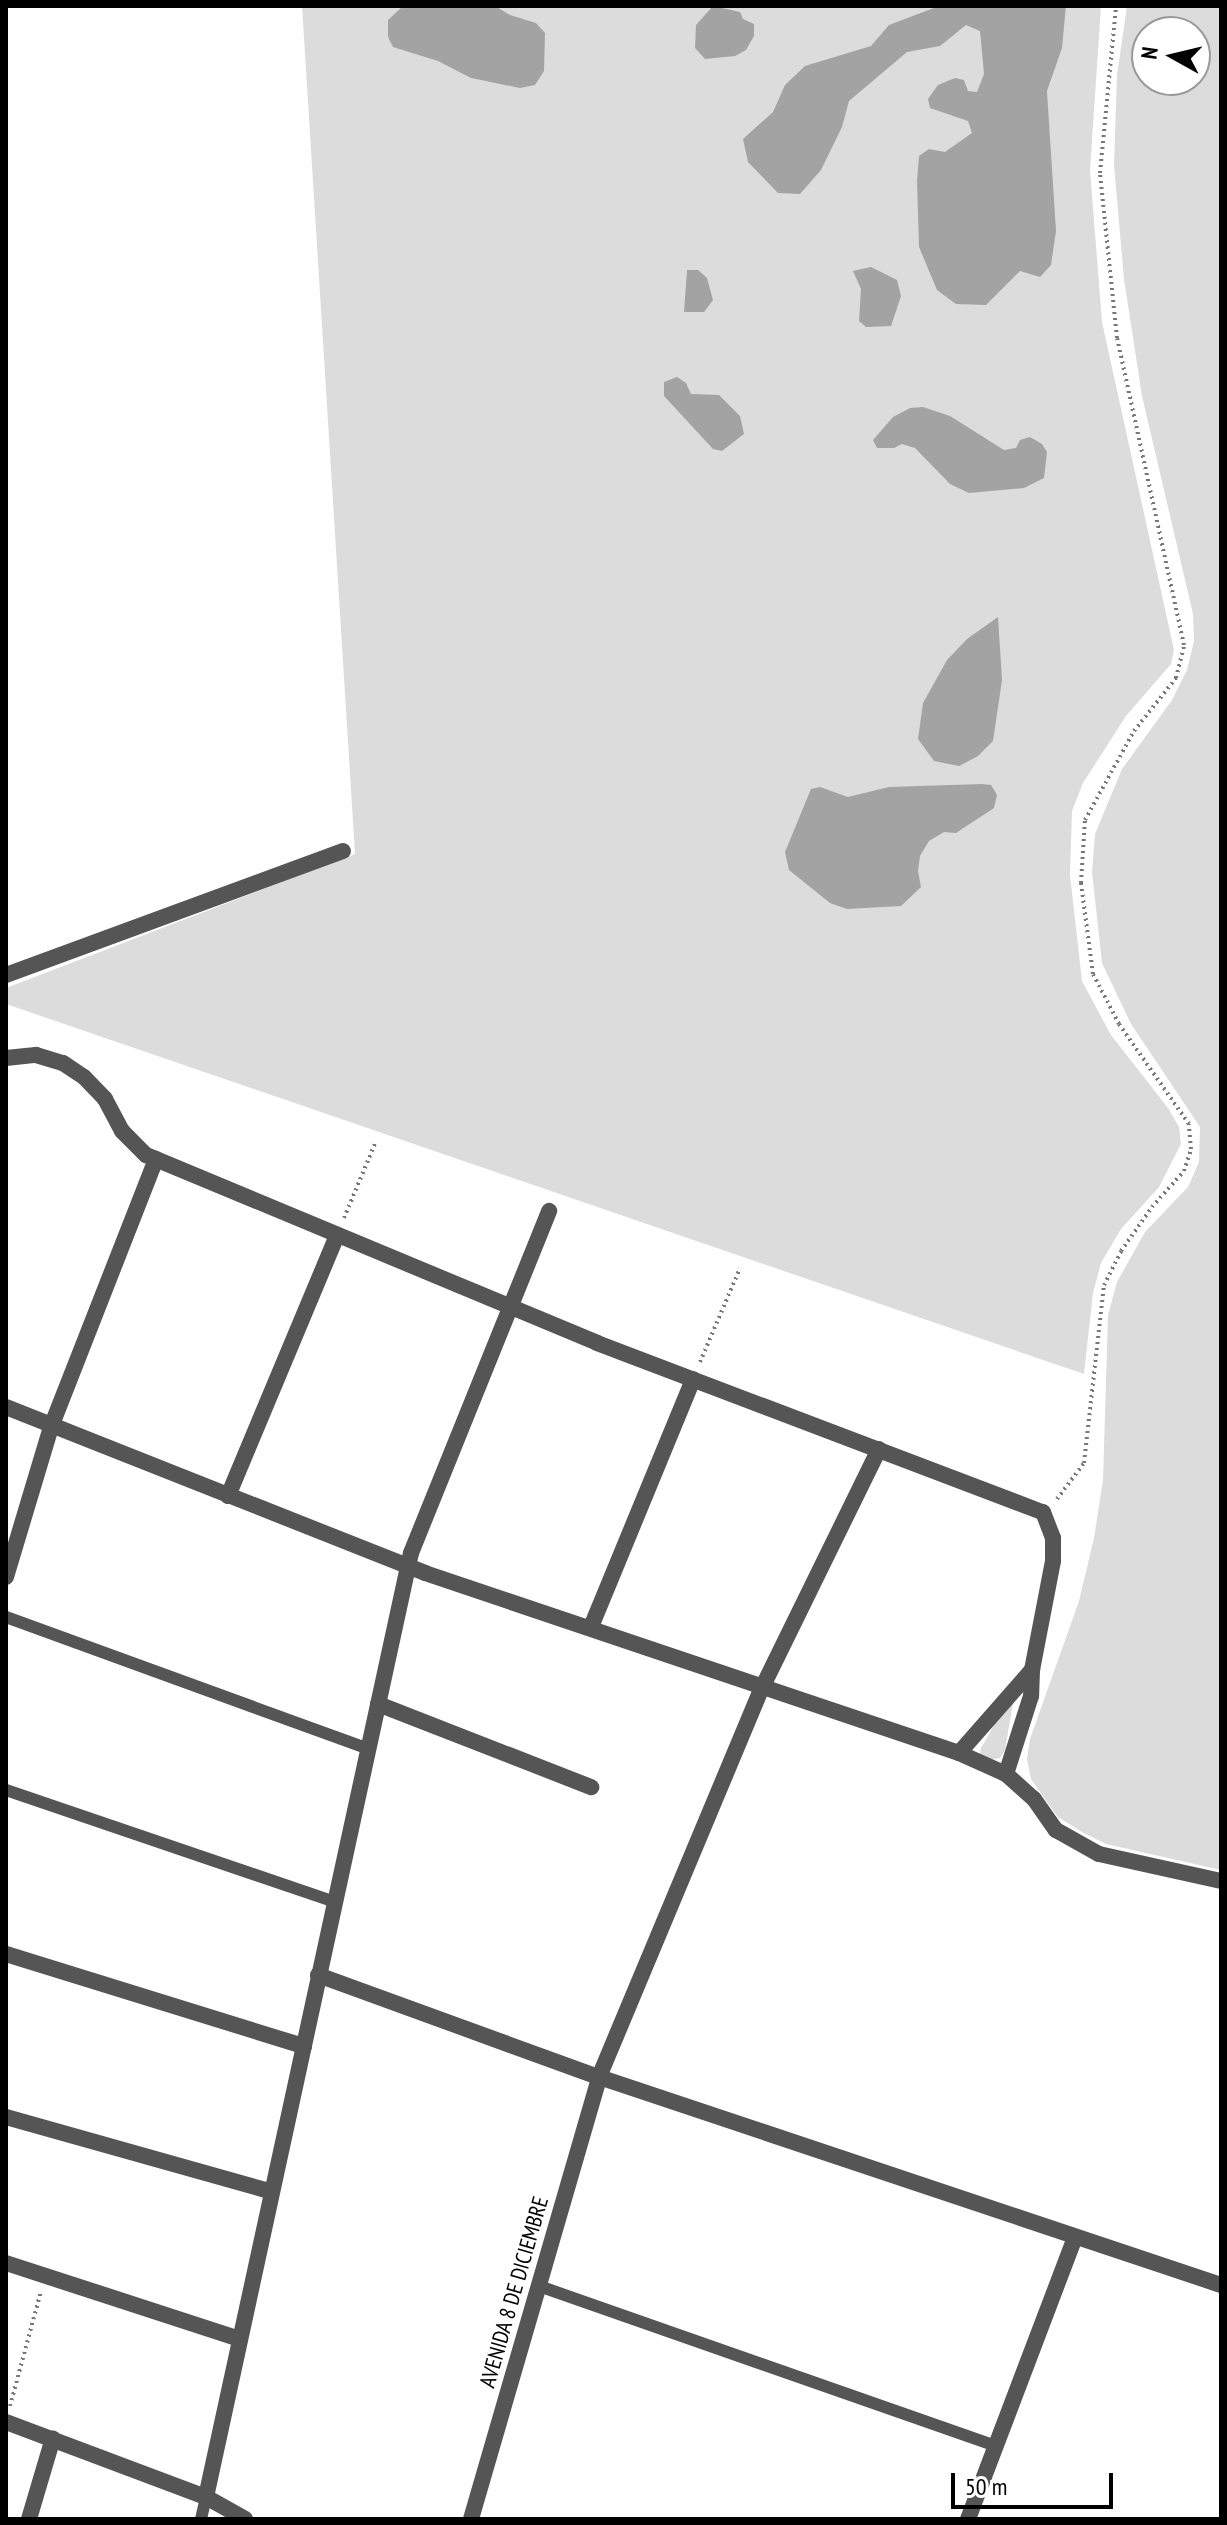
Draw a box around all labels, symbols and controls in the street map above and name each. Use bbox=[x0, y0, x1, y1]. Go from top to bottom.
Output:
north arrow bbox=[1131, 16, 1211, 96]
text: N bbox=[1135, 45, 1164, 61]
street label: AVENIDA 8 DE DICIEMBRE bbox=[474, 2193, 554, 2391]
scale bar bbox=[955, 2457, 1117, 2507]
text: 50 m bbox=[965, 2471, 1007, 2502]

